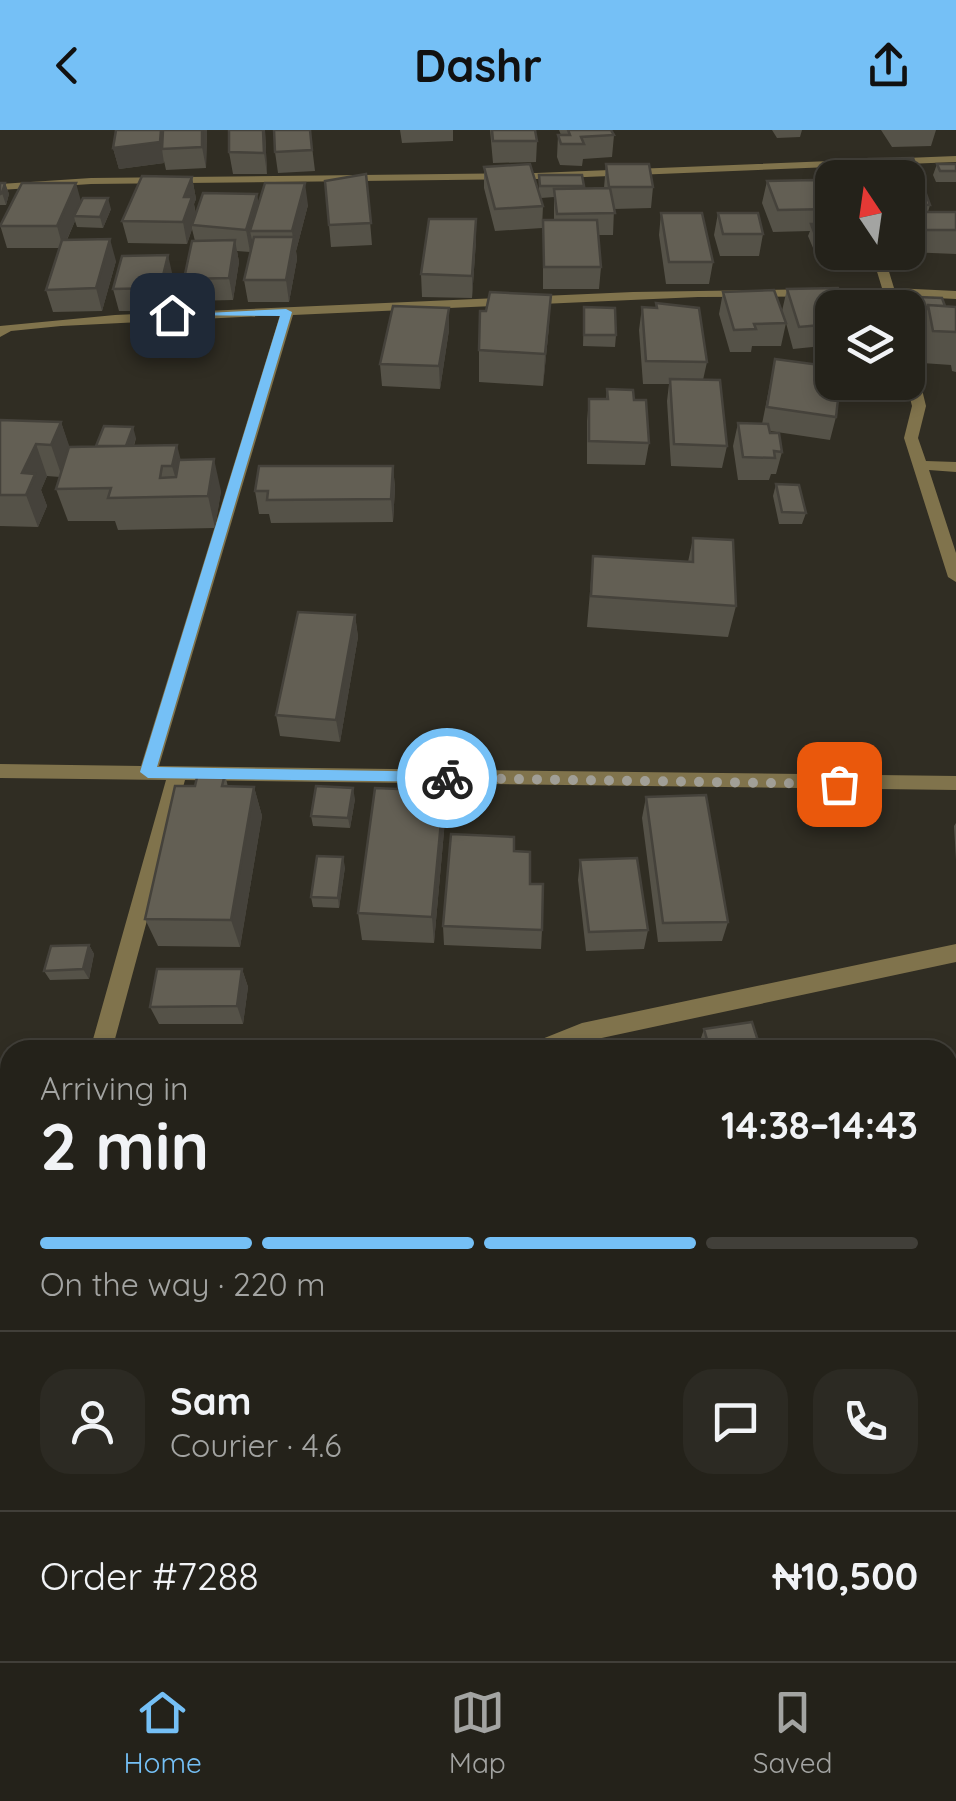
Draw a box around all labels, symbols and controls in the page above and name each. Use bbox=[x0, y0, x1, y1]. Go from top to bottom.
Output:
text: Dashr bbox=[414, 37, 542, 93]
icon: back bbox=[40, 38, 95, 93]
icon: share bbox=[861, 38, 916, 93]
north arrow bbox=[815, 160, 925, 270]
map controls bbox=[815, 160, 925, 400]
pin bbox=[130, 273, 215, 358]
icon: home bbox=[145, 288, 200, 343]
button: layers bbox=[815, 290, 925, 400]
courier bbox=[397, 728, 497, 828]
pin bbox=[797, 742, 882, 827]
icon: bike bbox=[420, 751, 475, 806]
icon: bag bbox=[812, 757, 867, 812]
text: Arriving in bbox=[40, 1068, 189, 1108]
text: 14:38–14:43 bbox=[721, 1101, 918, 1149]
text: 2 min bbox=[40, 1105, 209, 1186]
text: On the way · 220 m bbox=[40, 1264, 325, 1304]
button: person bbox=[40, 1369, 145, 1474]
button: chat bbox=[683, 1369, 788, 1474]
button: phone bbox=[813, 1369, 918, 1474]
text: Sam bbox=[170, 1377, 252, 1425]
text: Courier · 4.6 bbox=[170, 1425, 342, 1465]
text: Order #7288 bbox=[40, 1552, 259, 1600]
text: ₦10,500 bbox=[773, 1552, 918, 1600]
tab: Home bbox=[123, 1685, 202, 1780]
tab: Map bbox=[449, 1685, 506, 1780]
tab: Saved bbox=[753, 1685, 833, 1780]

